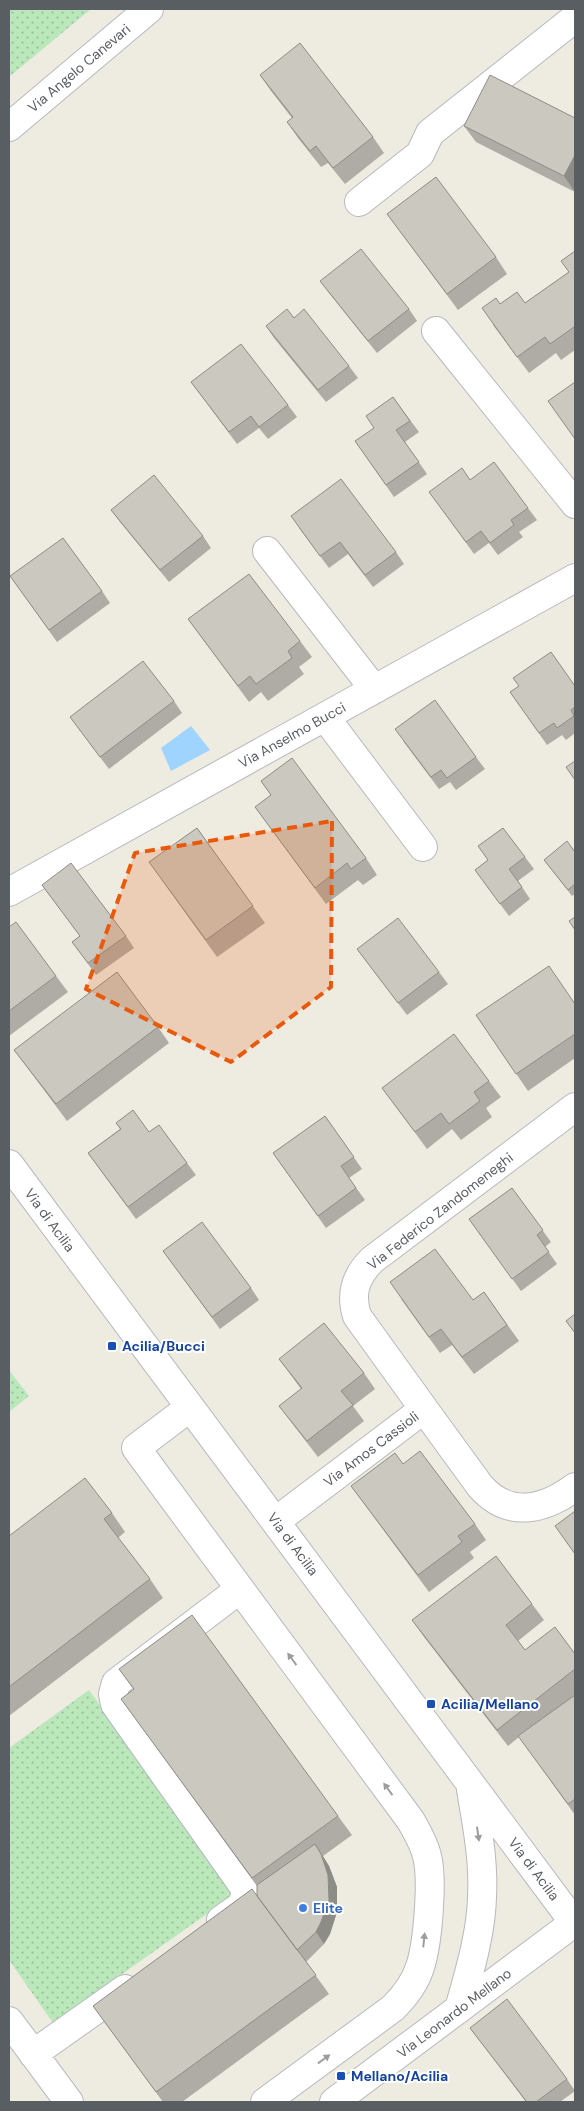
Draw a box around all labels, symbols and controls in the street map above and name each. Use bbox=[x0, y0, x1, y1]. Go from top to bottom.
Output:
street label: Via Angelo Canevari bbox=[24, 20, 134, 116]
street label: Via Anselmo Bucci bbox=[235, 698, 349, 772]
street label: Via Federico Zandomeneghi bbox=[363, 1148, 517, 1274]
street label: Via di Acilia bbox=[21, 1185, 79, 1255]
place label: Acilia/Bucci bbox=[122, 1337, 205, 1355]
marker: Acilia/Bucci bbox=[106, 1340, 118, 1352]
street label: Via Amos Cassioli bbox=[320, 1407, 422, 1491]
street label: Via di Acilia bbox=[263, 1509, 323, 1579]
one-way arrow bbox=[286, 1653, 297, 1666]
place label: Acilia/Mellano bbox=[441, 1695, 539, 1713]
marker: Acilia/Mellano bbox=[425, 1698, 437, 1710]
one-way arrow bbox=[383, 1783, 393, 1796]
one-way arrow bbox=[474, 1827, 482, 1843]
street label: Via di Acilia bbox=[504, 1834, 564, 1904]
place label: Elite bbox=[313, 1899, 343, 1917]
marker: Elite bbox=[297, 1902, 309, 1914]
one-way arrow bbox=[421, 1932, 429, 1948]
street label: Via Leonardo Mellano bbox=[393, 1964, 515, 2062]
one-way arrow bbox=[317, 2054, 331, 2064]
place label: Mellano/Acilia bbox=[351, 2067, 448, 2085]
marker: Mellano/Acilia bbox=[335, 2070, 347, 2082]

